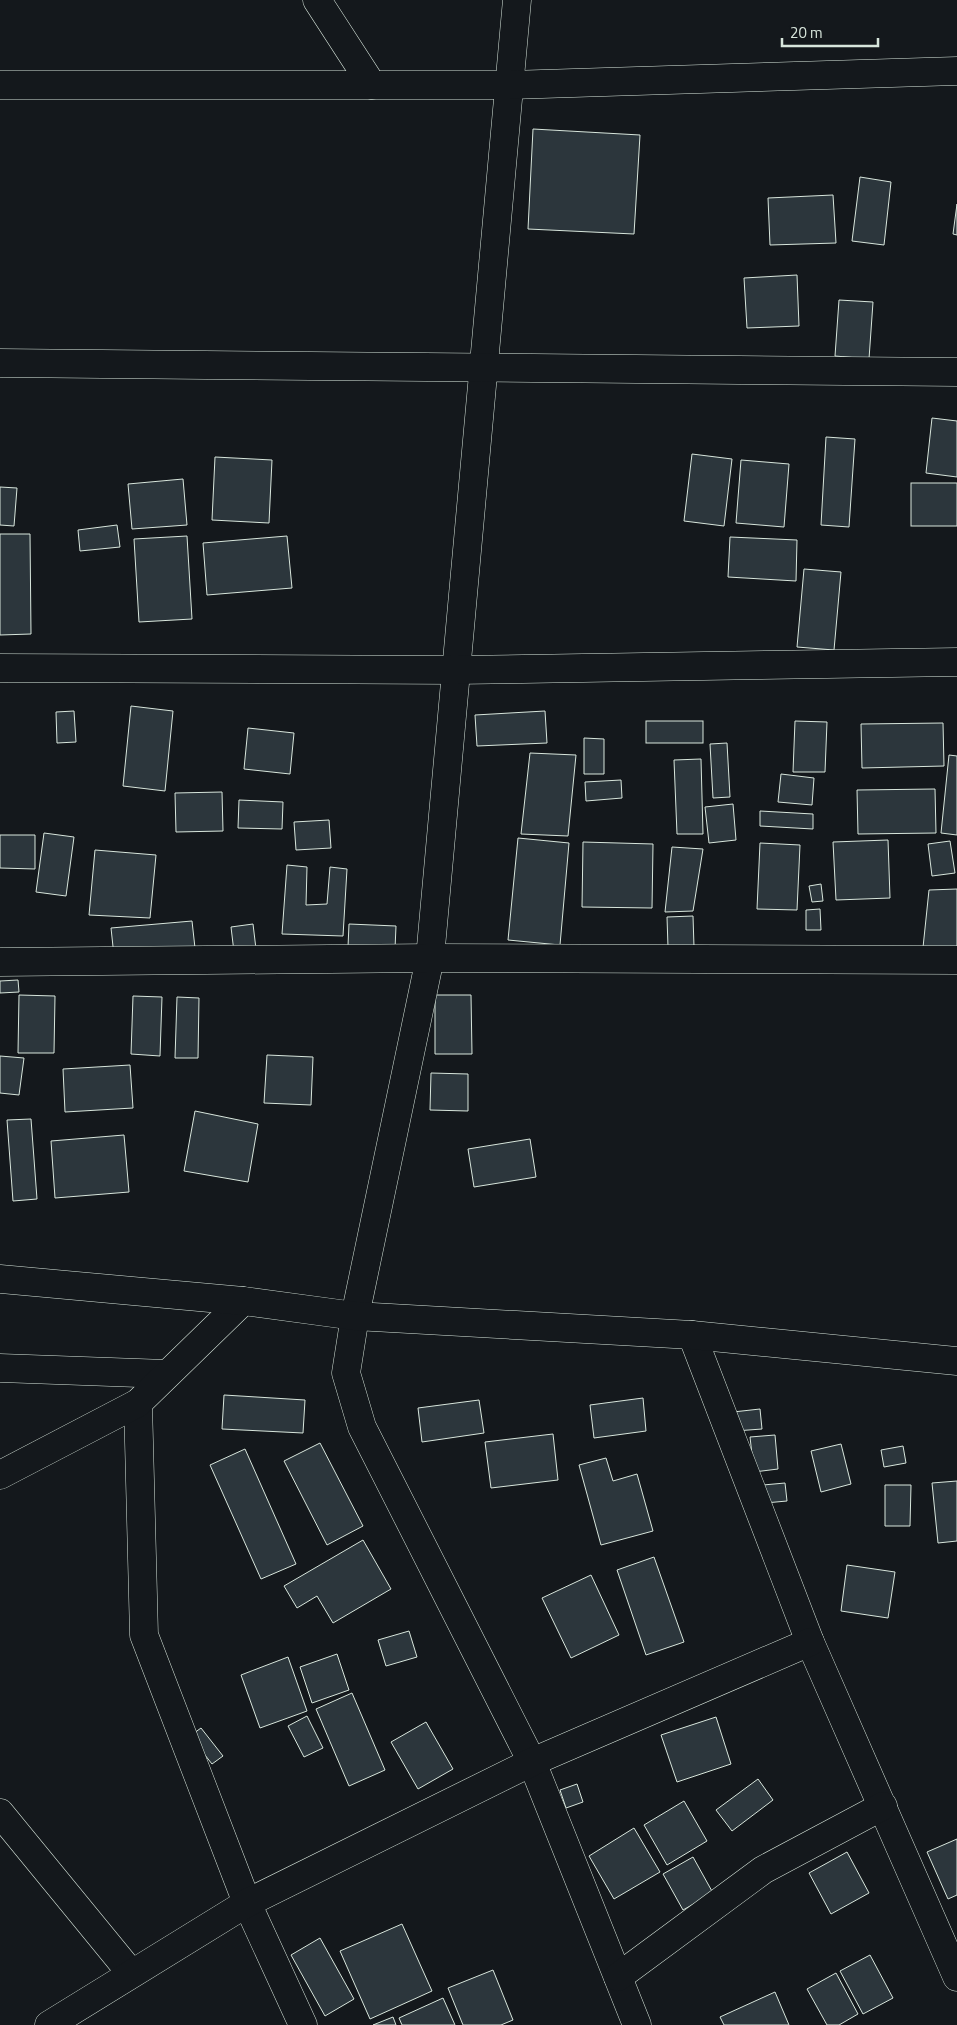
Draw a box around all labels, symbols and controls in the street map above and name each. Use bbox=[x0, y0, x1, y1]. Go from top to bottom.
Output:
scale bar bbox=[782, 15, 878, 47]
text: 20 m bbox=[790, 21, 823, 44]

